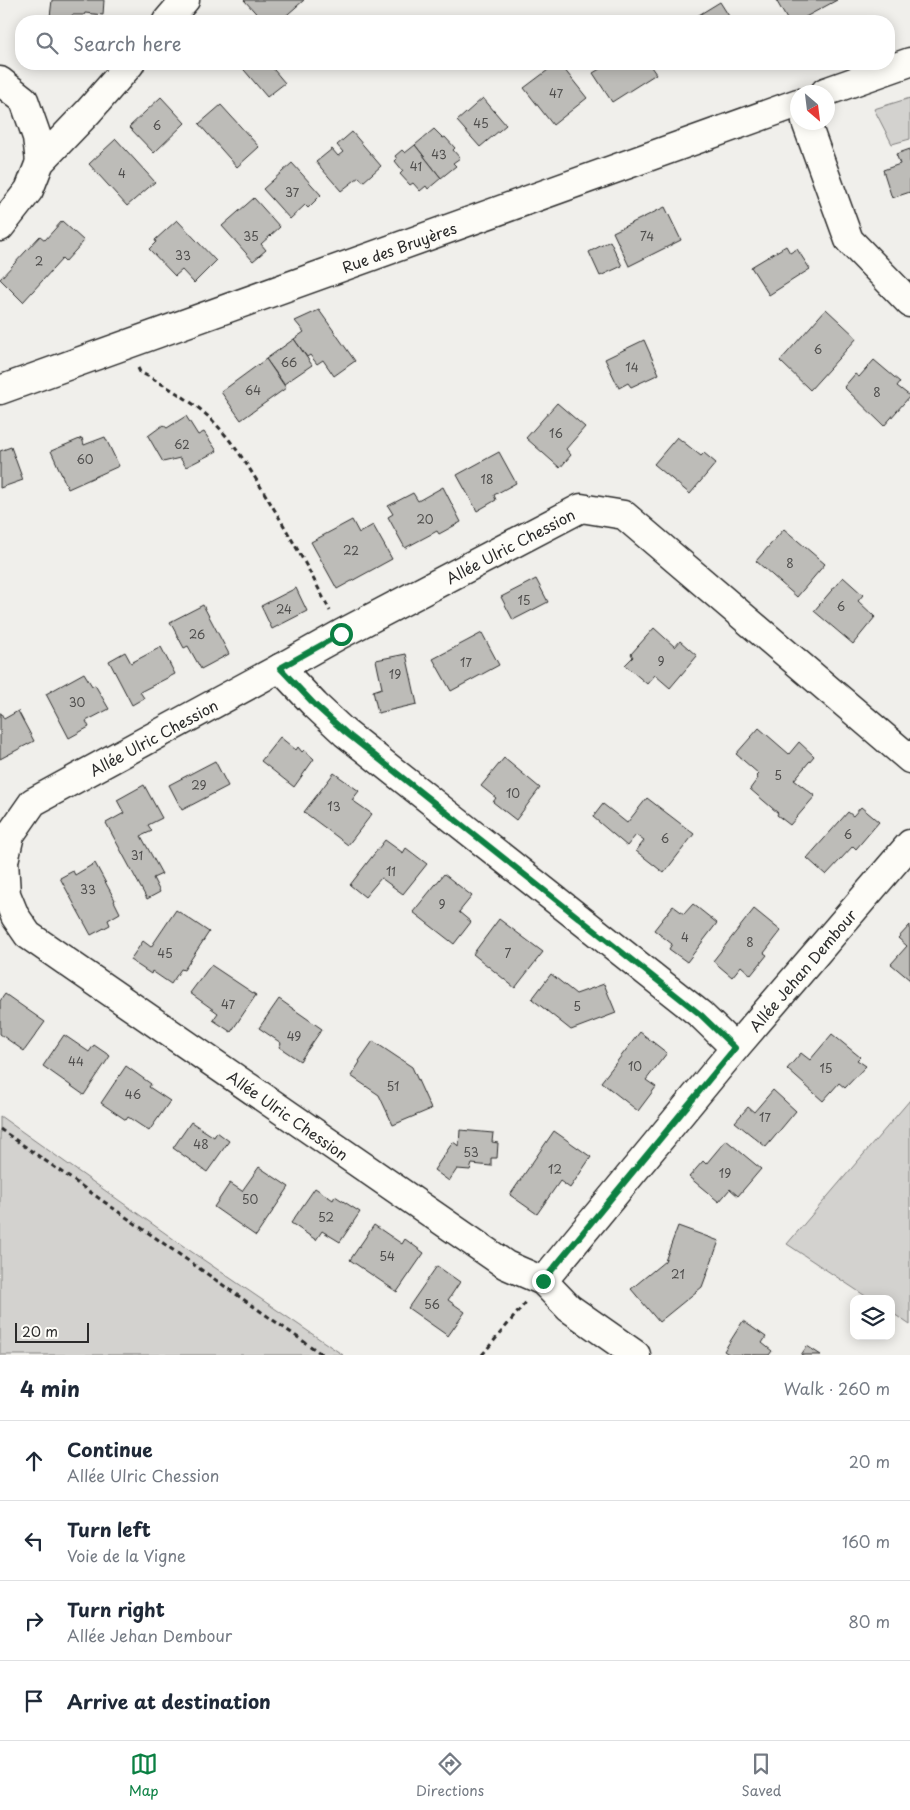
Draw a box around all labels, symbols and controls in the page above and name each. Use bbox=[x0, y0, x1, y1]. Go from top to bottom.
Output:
search box bbox=[15, 15, 895, 70]
icon: search bbox=[33, 29, 61, 57]
text: Search here bbox=[73, 29, 182, 57]
house number: 47 bbox=[549, 84, 564, 102]
north arrow bbox=[790, 85, 835, 130]
house number: 45 bbox=[473, 114, 489, 132]
house number: 6 bbox=[153, 116, 161, 134]
house number: 43 bbox=[431, 145, 447, 163]
house number: 41 bbox=[410, 157, 422, 175]
house number: 4 bbox=[118, 164, 126, 182]
house number: 37 bbox=[285, 183, 300, 201]
street label: Rue des Bruyères bbox=[338, 215, 460, 278]
house number: 35 bbox=[243, 227, 259, 245]
house number: 74 bbox=[640, 227, 654, 245]
house number: 33 bbox=[175, 246, 191, 264]
house number: 2 bbox=[35, 252, 43, 270]
house number: 6 bbox=[814, 340, 822, 358]
house number: 66 bbox=[281, 353, 297, 371]
house number: 14 bbox=[625, 358, 639, 376]
house number: 64 bbox=[245, 381, 261, 399]
house number: 8 bbox=[873, 383, 881, 401]
house number: 16 bbox=[549, 424, 563, 442]
house number: 62 bbox=[174, 435, 190, 453]
house number: 60 bbox=[76, 450, 94, 468]
house number: 18 bbox=[481, 470, 493, 488]
street label: Allée Ulric Chession bbox=[441, 502, 579, 589]
house number: 20 bbox=[416, 510, 434, 528]
house number: 22 bbox=[343, 541, 359, 559]
house number: 8 bbox=[786, 554, 794, 572]
house number: 15 bbox=[517, 591, 531, 609]
house number: 6 bbox=[837, 597, 845, 615]
house number: 24 bbox=[276, 600, 292, 618]
route start bbox=[330, 623, 353, 646]
house number: 26 bbox=[189, 625, 205, 643]
house number: 9 bbox=[657, 652, 665, 670]
house number: 17 bbox=[460, 653, 472, 671]
house number: 19 bbox=[389, 665, 401, 683]
house number: 30 bbox=[69, 693, 86, 711]
street label: Allée Ulric Chession bbox=[85, 693, 222, 781]
house number: 5 bbox=[774, 766, 782, 784]
house number: 29 bbox=[191, 776, 207, 794]
house number: 10 bbox=[506, 784, 520, 802]
house number: 13 bbox=[327, 797, 341, 815]
house number: 6 bbox=[844, 825, 852, 843]
house number: 6 bbox=[661, 829, 669, 847]
house number: 31 bbox=[131, 846, 143, 864]
house number: 11 bbox=[386, 862, 396, 880]
house number: 33 bbox=[80, 880, 96, 898]
house number: 9 bbox=[438, 895, 446, 913]
street label: Allée Jehan Dembour bbox=[743, 903, 861, 1036]
house number: 4 bbox=[681, 928, 689, 946]
house number: 8 bbox=[746, 933, 754, 951]
house number: 45 bbox=[157, 944, 173, 962]
house number: 7 bbox=[505, 944, 512, 962]
house number: 47 bbox=[221, 995, 236, 1013]
house number: 5 bbox=[573, 997, 581, 1015]
house number: 49 bbox=[287, 1027, 301, 1045]
house number: 44 bbox=[68, 1052, 84, 1070]
house number: 10 bbox=[628, 1057, 642, 1075]
house number: 15 bbox=[819, 1059, 833, 1077]
street label: Allée Ulric Chession bbox=[223, 1065, 353, 1165]
house number: 51 bbox=[387, 1077, 399, 1095]
house number: 46 bbox=[125, 1085, 141, 1103]
house number: 17 bbox=[759, 1108, 771, 1126]
house number: 48 bbox=[193, 1135, 209, 1153]
house number: 53 bbox=[463, 1143, 479, 1161]
house number: 12 bbox=[548, 1160, 562, 1178]
house number: 19 bbox=[719, 1164, 731, 1182]
house number: 50 bbox=[242, 1190, 258, 1208]
house number: 52 bbox=[318, 1208, 334, 1226]
house number: 54 bbox=[379, 1247, 395, 1265]
house number: 21 bbox=[671, 1265, 685, 1283]
route end bbox=[532, 1270, 555, 1293]
house number: 56 bbox=[424, 1295, 440, 1313]
map controls bbox=[850, 1295, 895, 1340]
button: layers bbox=[850, 1295, 895, 1340]
scale bar bbox=[15, 1320, 89, 1343]
text: 20 m bbox=[22, 1321, 58, 1342]
text: 4 min bbox=[20, 1372, 80, 1404]
text: Walk · 260 m bbox=[784, 1376, 890, 1400]
text: Continue bbox=[67, 1435, 153, 1463]
icon: ahead bbox=[20, 1447, 48, 1475]
text: 20 m bbox=[849, 1449, 890, 1473]
text: Allée Ulric Chession bbox=[67, 1463, 219, 1487]
text: Turn left bbox=[67, 1515, 151, 1543]
icon: left bbox=[20, 1527, 48, 1555]
text: 160 m bbox=[842, 1529, 890, 1553]
text: Voie de la Vigne bbox=[67, 1543, 186, 1567]
text: Turn right bbox=[67, 1595, 165, 1623]
icon: right bbox=[20, 1607, 48, 1635]
text: 80 m bbox=[848, 1609, 890, 1633]
text: Allée Jehan Dembour bbox=[67, 1623, 232, 1647]
icon: arrive bbox=[20, 1687, 48, 1715]
text: Arrive at destination bbox=[67, 1687, 271, 1715]
tab: Map bbox=[129, 1750, 159, 1801]
tab: Directions bbox=[416, 1750, 484, 1801]
tab: Saved bbox=[742, 1750, 781, 1801]

